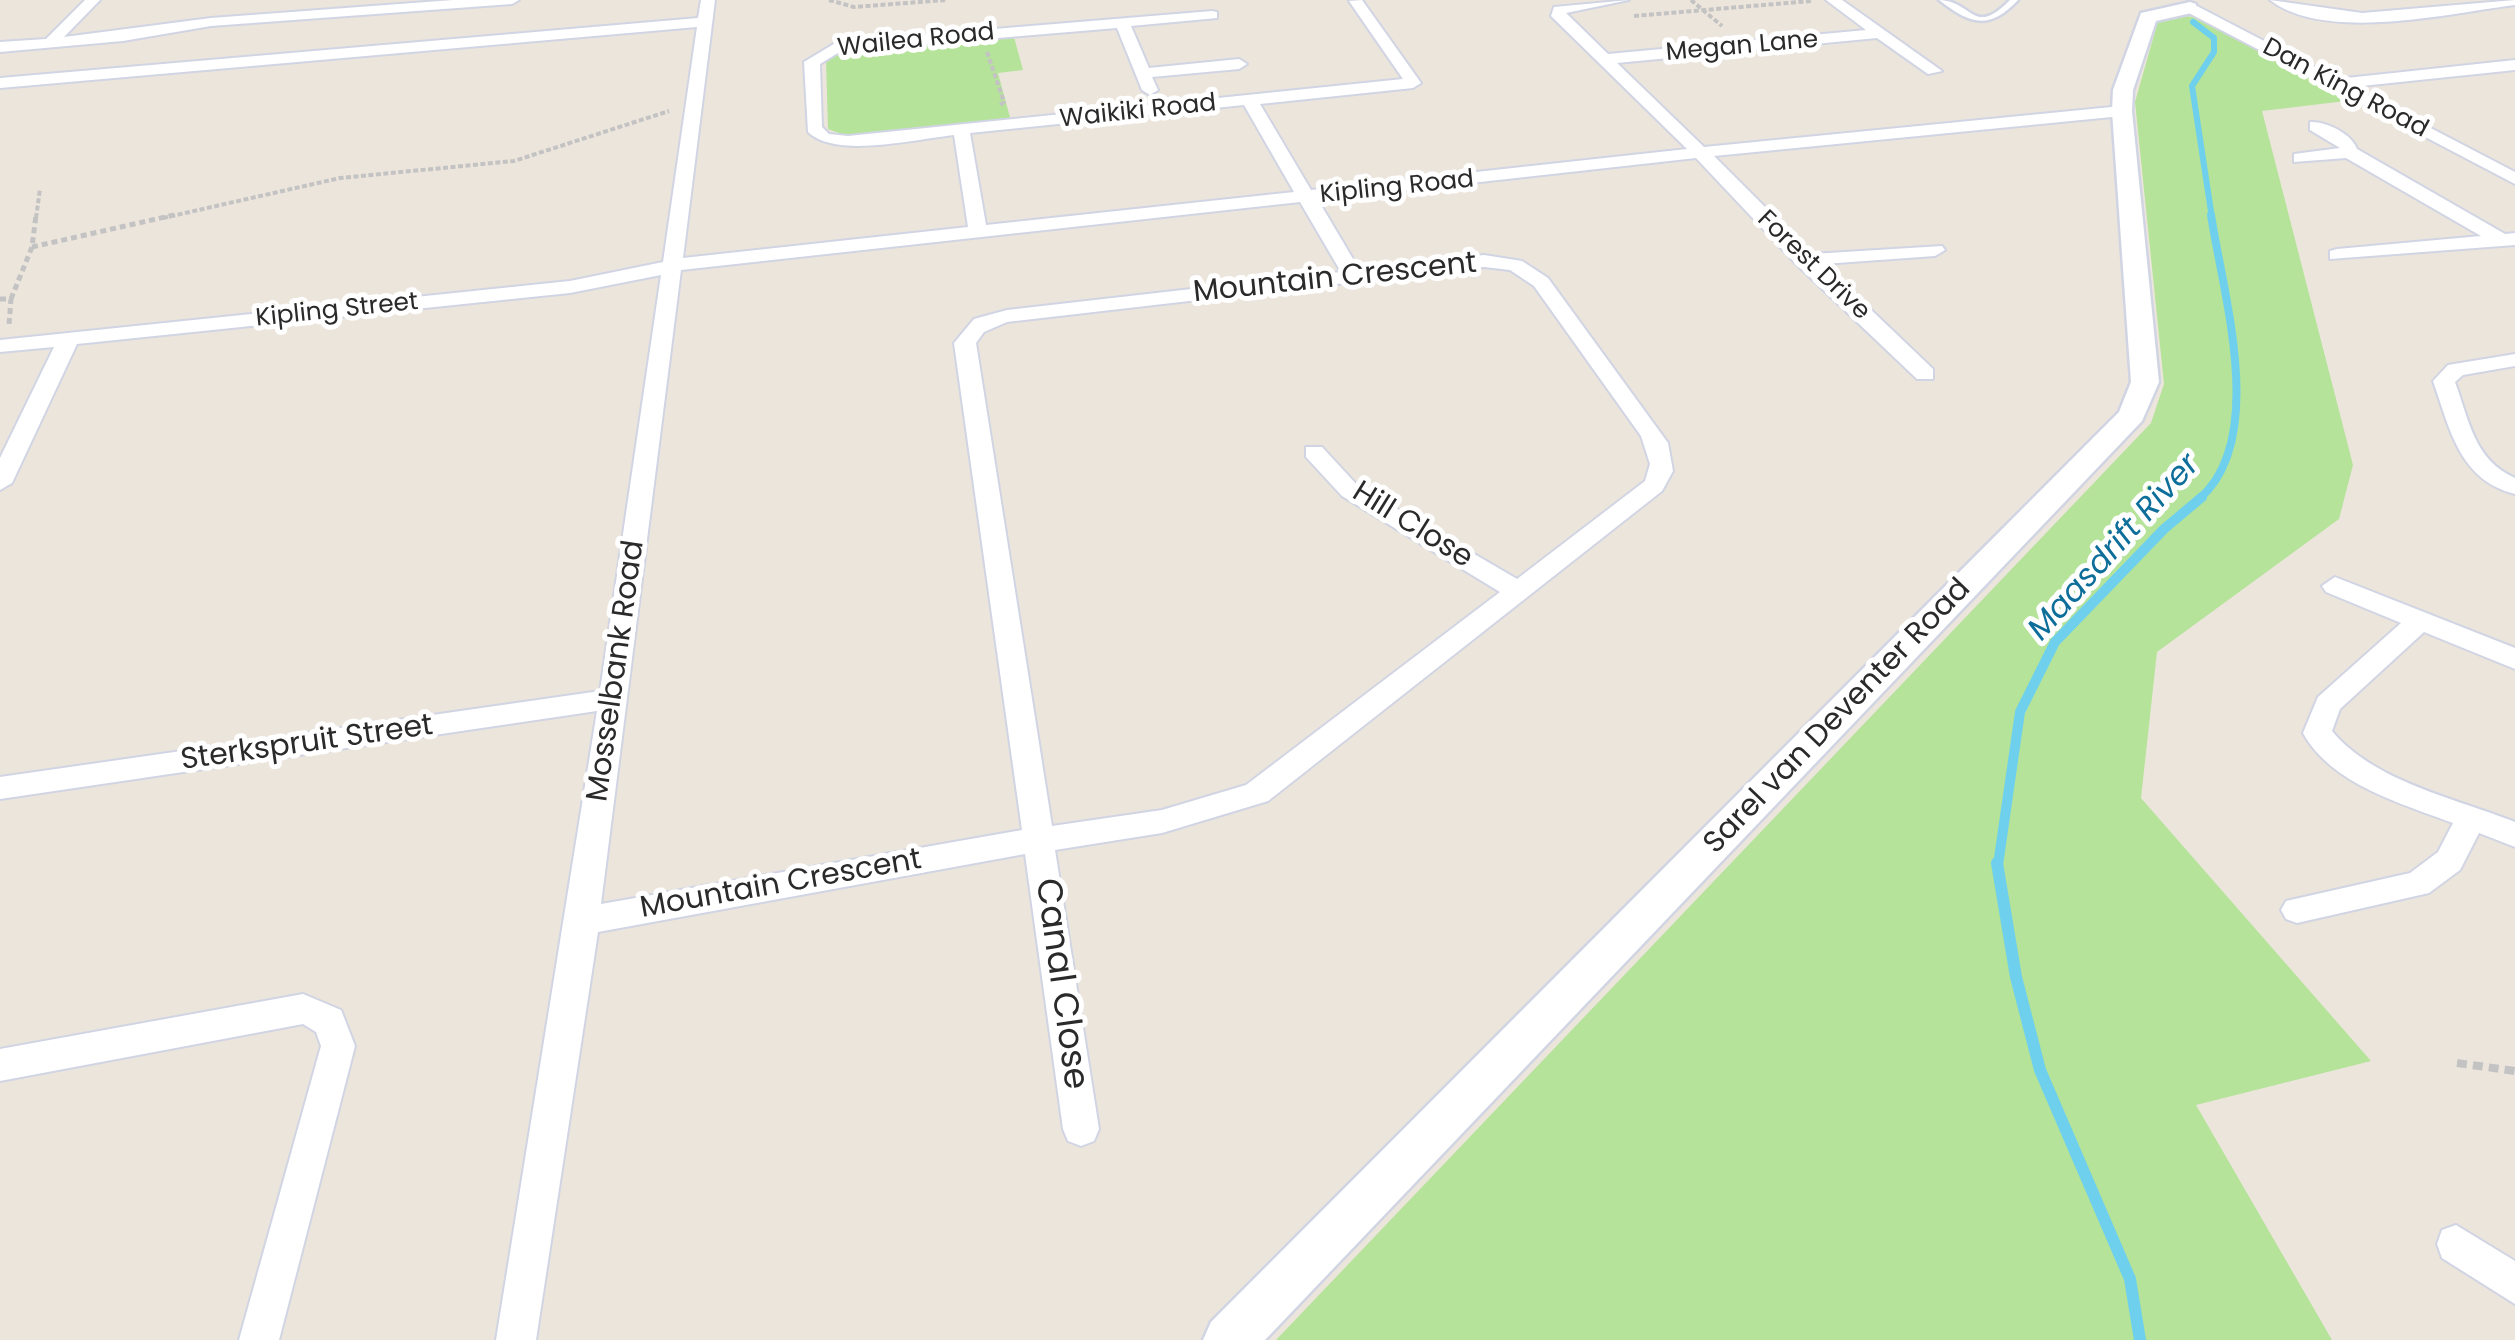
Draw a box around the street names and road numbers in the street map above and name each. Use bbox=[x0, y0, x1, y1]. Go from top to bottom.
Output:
street label: Wailea Road bbox=[836, 18, 996, 64]
street label: Megan Lane bbox=[1665, 25, 1819, 69]
street label: Dan King Road bbox=[2257, 33, 2433, 145]
street label: Waikiki Road bbox=[1058, 89, 1218, 135]
street label: Kipling Road bbox=[1318, 165, 1476, 211]
street label: Forest Drive bbox=[1750, 205, 1876, 327]
street label: Mountain Crescent bbox=[1192, 246, 1478, 312]
street label: Kipling Street bbox=[254, 288, 420, 334]
street label: Hill Close bbox=[1345, 475, 1479, 577]
street label: Mosselbank Road bbox=[581, 538, 653, 804]
street label: Sarel van Deventer Road bbox=[1697, 572, 1979, 862]
street label: Sterkspruit Street bbox=[179, 708, 435, 780]
street label: Mountain Crescent bbox=[638, 843, 924, 927]
street label: Canal Close bbox=[1024, 876, 1096, 1092]

